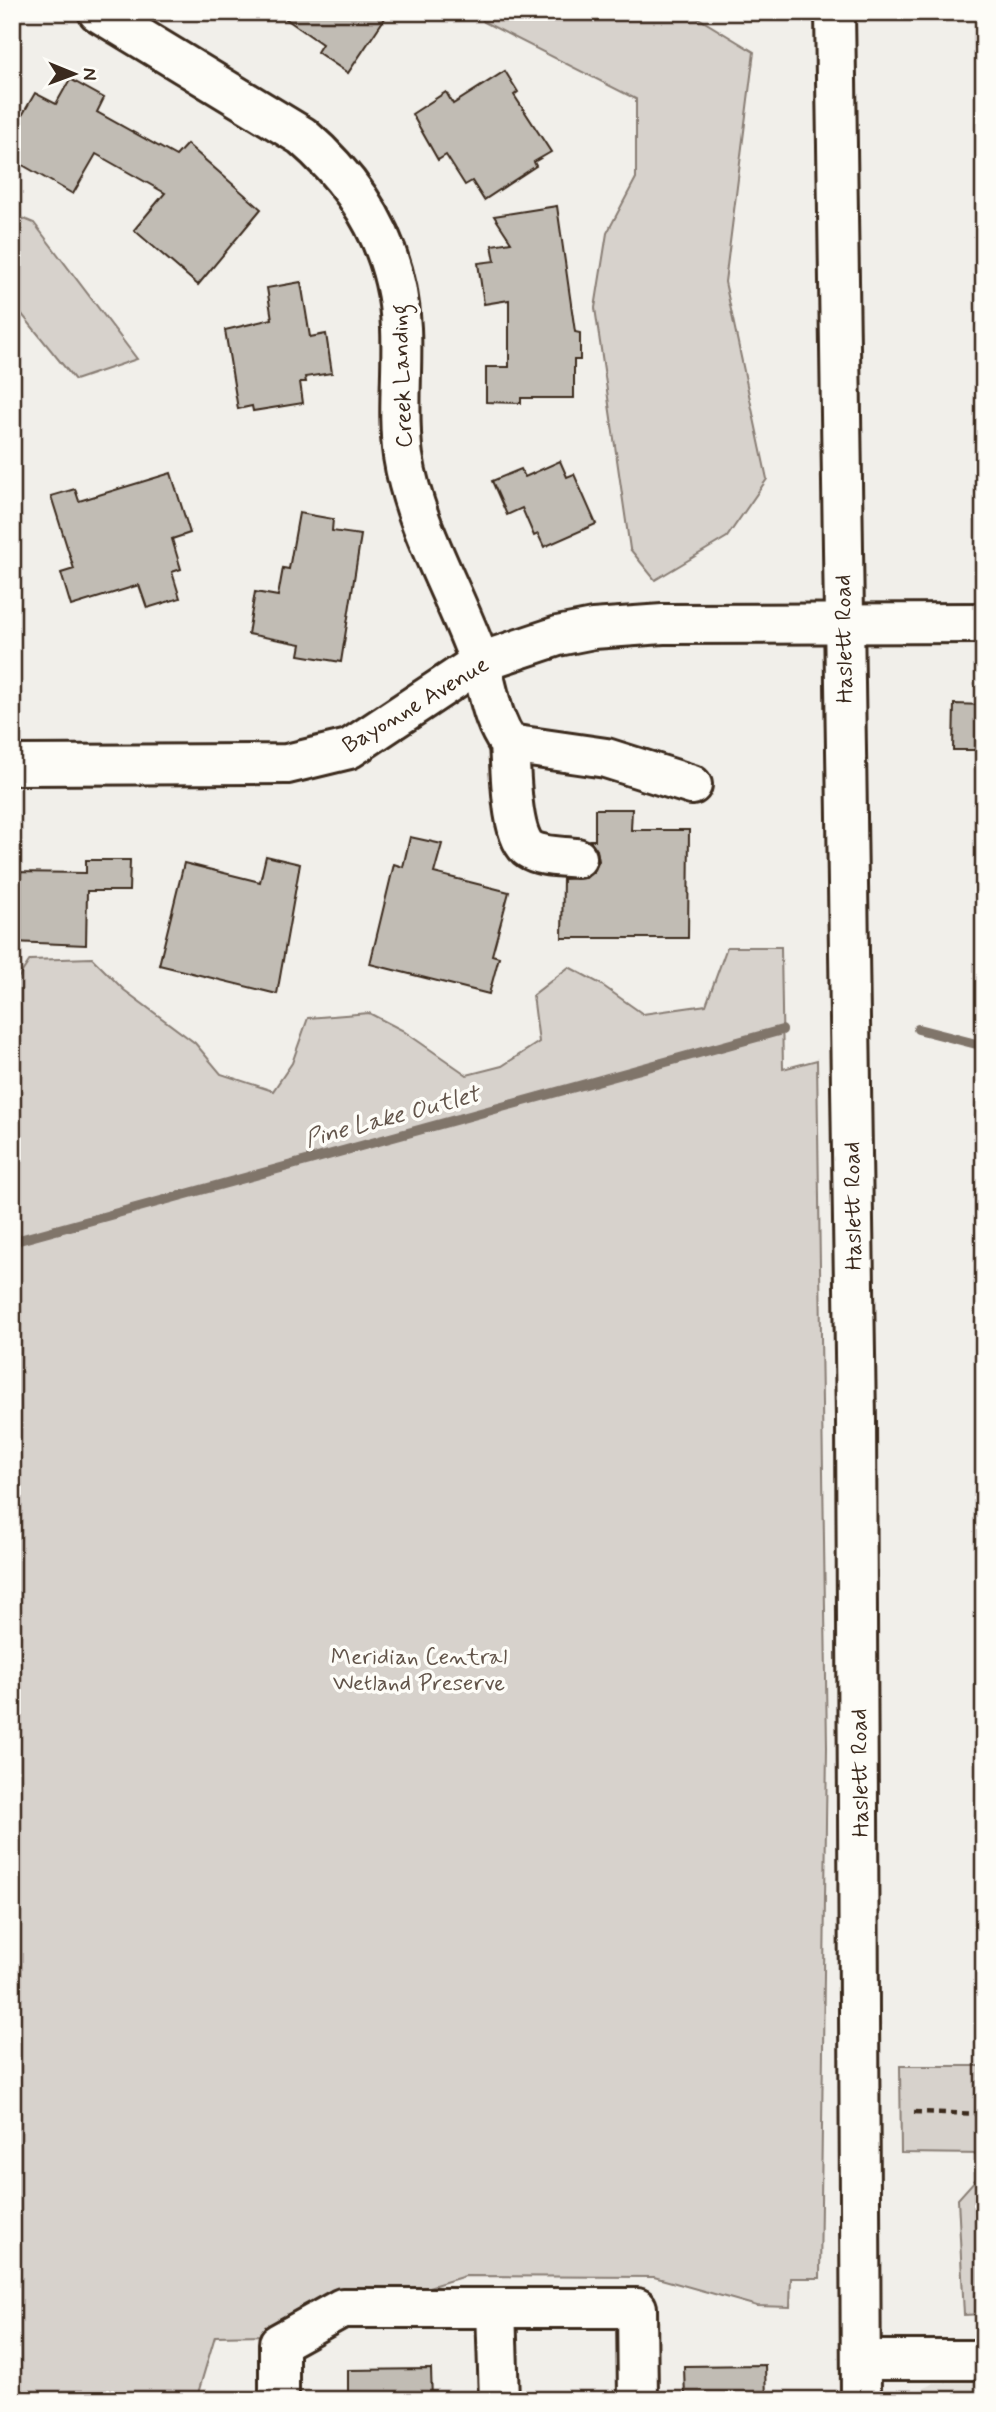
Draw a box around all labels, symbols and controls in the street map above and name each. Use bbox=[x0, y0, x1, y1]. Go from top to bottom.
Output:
north arrow bbox=[38, 38, 108, 108]
text: N bbox=[77, 68, 102, 81]
street label: Creek Landing bbox=[385, 303, 423, 448]
street label: Haslett Road bbox=[829, 574, 861, 704]
street label: Bayonne Avenue bbox=[337, 650, 495, 761]
water label: Pine Lake Outlet bbox=[302, 1079, 485, 1156]
street label: Haslett Road bbox=[838, 1141, 870, 1271]
park label: Meridian Central Wetland Preserve bbox=[331, 1643, 507, 1699]
street label: Haslett Road bbox=[845, 1708, 877, 1838]

